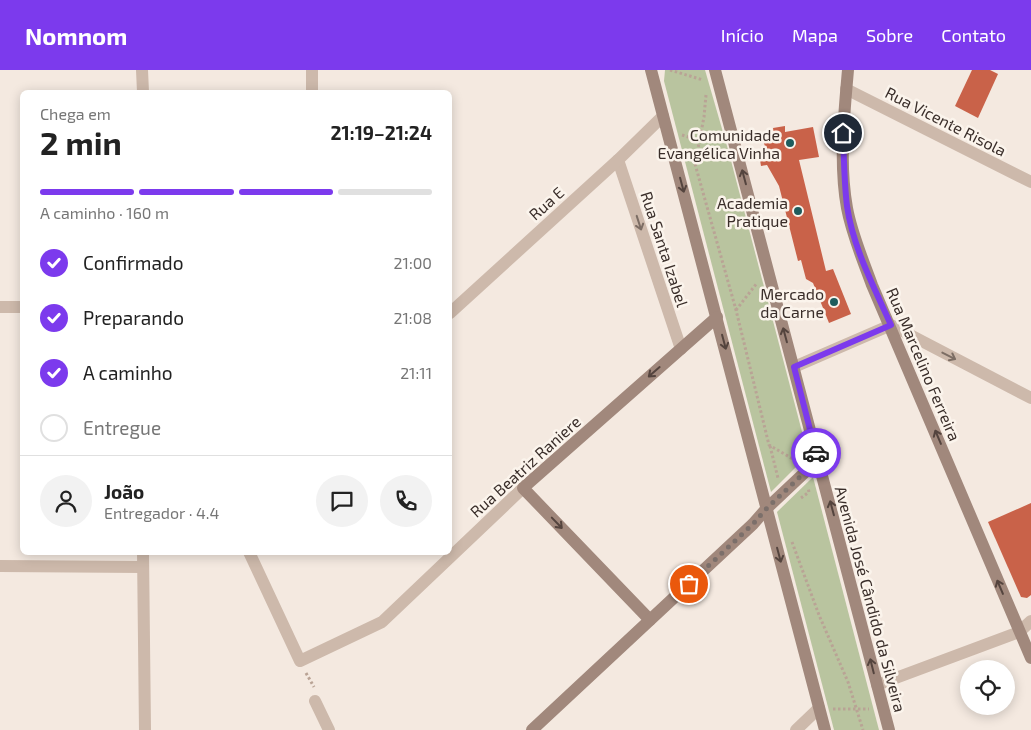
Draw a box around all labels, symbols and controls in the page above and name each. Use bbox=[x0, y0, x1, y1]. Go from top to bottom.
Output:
text: Nomnom bbox=[25, 21, 127, 50]
text: Início bbox=[721, 24, 764, 46]
text: Mapa bbox=[792, 24, 838, 46]
text: Sobre bbox=[866, 24, 913, 46]
text: Contato bbox=[941, 24, 1006, 46]
street label: Rua Vicente Risola bbox=[882, 82, 1010, 160]
text: Chega em bbox=[40, 104, 111, 123]
pin bbox=[822, 112, 864, 154]
icon: home bbox=[829, 119, 857, 147]
text: 21:19–21:24 bbox=[331, 121, 432, 144]
text: 2 min bbox=[40, 123, 122, 161]
place label: Comunidade Evangélica Vinha bbox=[658, 125, 780, 162]
marker: Comunidade Evangélica Vinha bbox=[784, 137, 796, 149]
one-way arrow bbox=[739, 170, 748, 186]
one-way arrow bbox=[678, 176, 687, 192]
street label: Rua E bbox=[525, 182, 567, 224]
street label: Rua Santa Izabel bbox=[637, 189, 693, 309]
place label: Academia Pratique bbox=[717, 193, 788, 230]
text: A caminho · 160 m bbox=[40, 203, 169, 222]
marker: Academia Pratique bbox=[792, 205, 804, 217]
one-way arrow bbox=[635, 214, 644, 230]
icon: check bbox=[40, 249, 68, 277]
text: Confirmado bbox=[83, 251, 184, 274]
text: 21:00 bbox=[394, 253, 432, 272]
place label: Mercado da Carne bbox=[760, 284, 824, 321]
street label: Rua Marcelino Ferreira bbox=[883, 284, 965, 444]
marker: Mercado da Carne bbox=[828, 296, 840, 308]
icon: check bbox=[40, 304, 68, 332]
text: Preparando bbox=[83, 306, 184, 329]
text: 21:08 bbox=[394, 308, 432, 327]
one-way arrow bbox=[780, 327, 789, 343]
one-way arrow bbox=[720, 333, 729, 349]
one-way arrow bbox=[942, 351, 957, 361]
icon: check bbox=[40, 359, 68, 387]
text: A caminho bbox=[83, 361, 173, 384]
text: 21:11 bbox=[400, 363, 432, 382]
one-way arrow bbox=[648, 367, 661, 378]
street label: Rua Beatriz Raniere bbox=[466, 411, 584, 521]
text: Entregue bbox=[83, 416, 161, 439]
courier bbox=[791, 428, 841, 478]
one-way arrow bbox=[932, 430, 942, 445]
icon: car bbox=[802, 439, 830, 467]
button: person bbox=[40, 475, 92, 527]
button: chat bbox=[316, 475, 368, 527]
button: phone bbox=[380, 475, 432, 527]
text: João bbox=[104, 480, 144, 503]
street label: Avenida José Cândido da Silveira bbox=[832, 484, 910, 714]
one-way arrow bbox=[827, 501, 836, 517]
text: Entregador · 4.4 bbox=[104, 503, 219, 522]
one-way arrow bbox=[551, 517, 563, 530]
one-way arrow bbox=[775, 547, 784, 563]
pin bbox=[668, 563, 710, 605]
icon: bag bbox=[675, 570, 703, 598]
one-way arrow bbox=[995, 580, 1005, 595]
one-way arrow bbox=[867, 658, 877, 674]
map controls bbox=[960, 660, 1015, 715]
button: locate bbox=[960, 660, 1015, 715]

